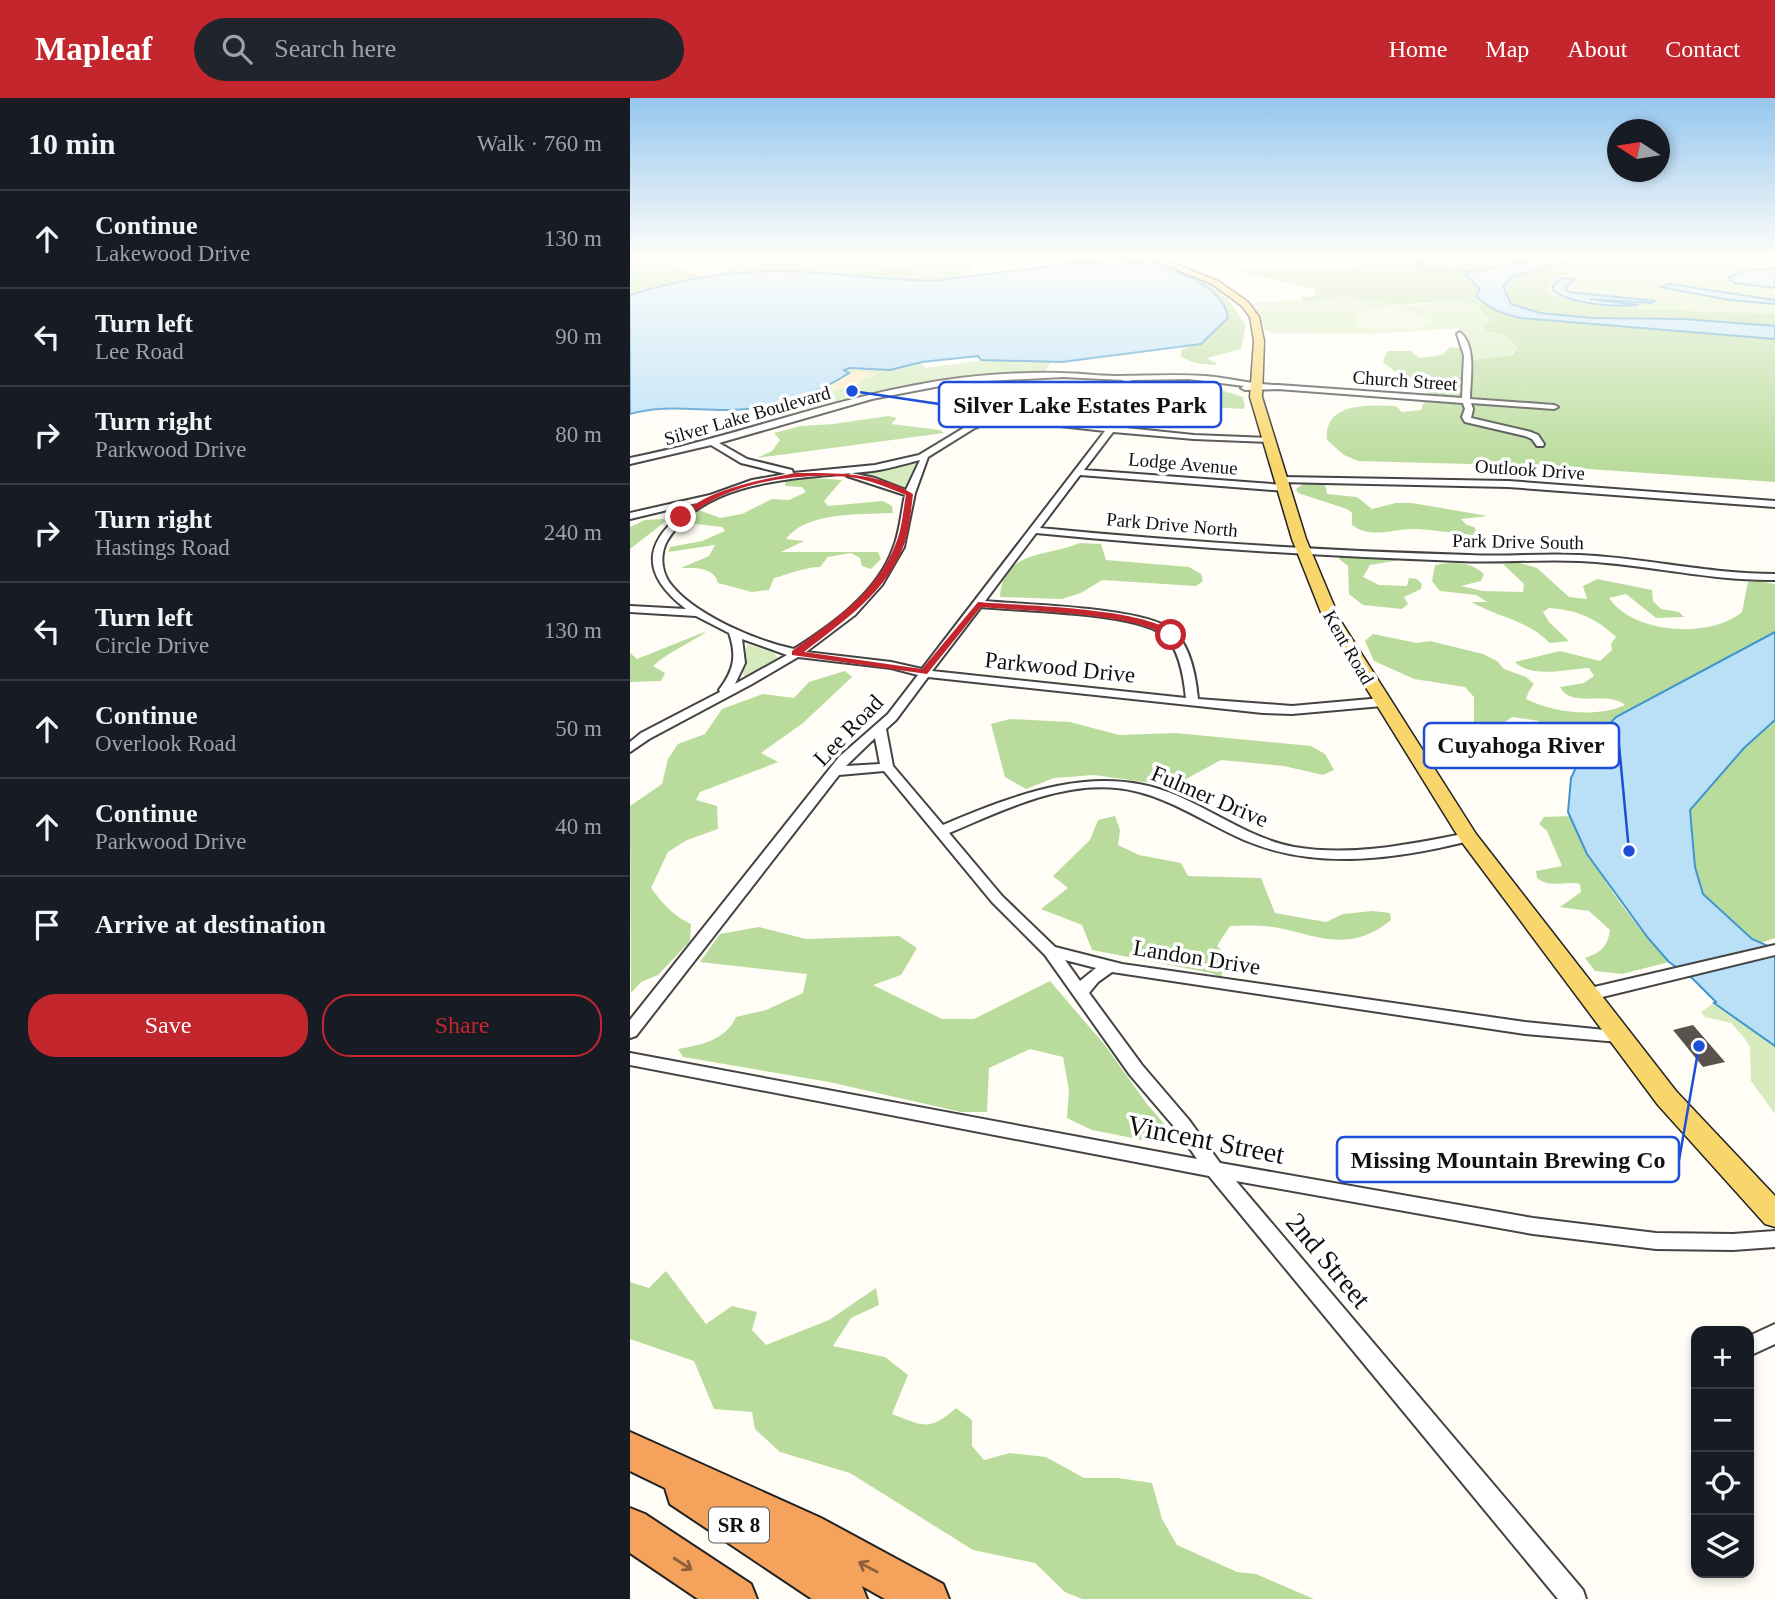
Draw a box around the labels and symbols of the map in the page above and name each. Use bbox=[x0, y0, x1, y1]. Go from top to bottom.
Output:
north arrow bbox=[1607, 119, 1670, 182]
street label: Church Street bbox=[1352, 366, 1459, 395]
street label: Silver Lake Boulevard bbox=[662, 382, 833, 449]
callout: Silver Lake Estates Park bbox=[939, 382, 1221, 427]
text: Silver Lake Estates Park bbox=[953, 392, 1207, 418]
street label: Lodge Avenue bbox=[1127, 448, 1239, 479]
street label: Outlook Drive bbox=[1474, 455, 1586, 484]
route end bbox=[665, 501, 696, 532]
street label: Park Drive North bbox=[1105, 508, 1239, 541]
street label: Park Drive South bbox=[1452, 530, 1585, 553]
street label: Kent Road bbox=[1319, 607, 1378, 688]
route start bbox=[1155, 619, 1186, 650]
street label: Parkwood Drive bbox=[983, 647, 1137, 688]
street label: Lee Road bbox=[809, 689, 889, 771]
callout: Cuyahoga River bbox=[1424, 723, 1619, 768]
text: Cuyahoga River bbox=[1437, 732, 1605, 758]
street label: Fulmer Drive bbox=[1148, 761, 1272, 832]
street label: Landon Drive bbox=[1132, 935, 1262, 980]
street label: Vincent Street bbox=[1125, 1109, 1287, 1170]
callout: Missing Mountain Brewing Co bbox=[1337, 1137, 1679, 1182]
text: Missing Mountain Brewing Co bbox=[1351, 1147, 1665, 1173]
street label: 2nd Street bbox=[1280, 1207, 1377, 1314]
road number: SR 8 bbox=[709, 1508, 769, 1542]
one-way arrow bbox=[673, 1557, 692, 1571]
one-way arrow bbox=[858, 1559, 879, 1573]

